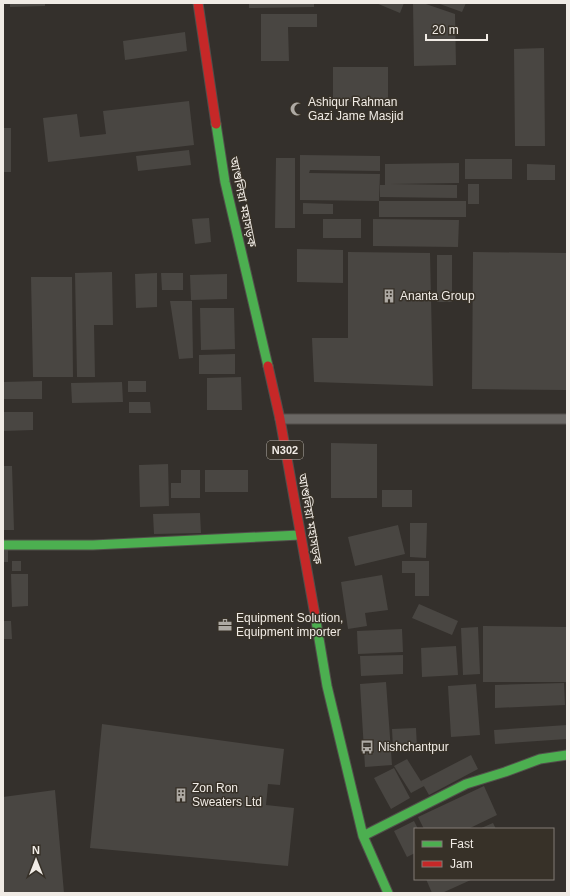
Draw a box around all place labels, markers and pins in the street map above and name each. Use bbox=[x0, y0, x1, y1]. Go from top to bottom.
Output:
place label: Ashiqur Rahman Gazi Jame Masjid bbox=[308, 95, 403, 123]
mosque icon: Ashiqur Rahman Gazi Jame Masjid bbox=[289, 101, 305, 117]
building icon: Ananta Group bbox=[381, 288, 397, 304]
place label: Ananta Group bbox=[400, 289, 475, 303]
place label: Equipment Solution, Equipment importer bbox=[236, 611, 343, 639]
office icon: Equipment Solution, Equipment importer bbox=[217, 617, 233, 633]
bus stop icon: Nishchantpur bbox=[359, 739, 375, 755]
place label: Nishchantpur bbox=[378, 740, 449, 754]
place label: Zon Ron Sweaters Ltd bbox=[192, 781, 262, 809]
building icon: Zon Ron Sweaters Ltd bbox=[173, 787, 189, 803]

